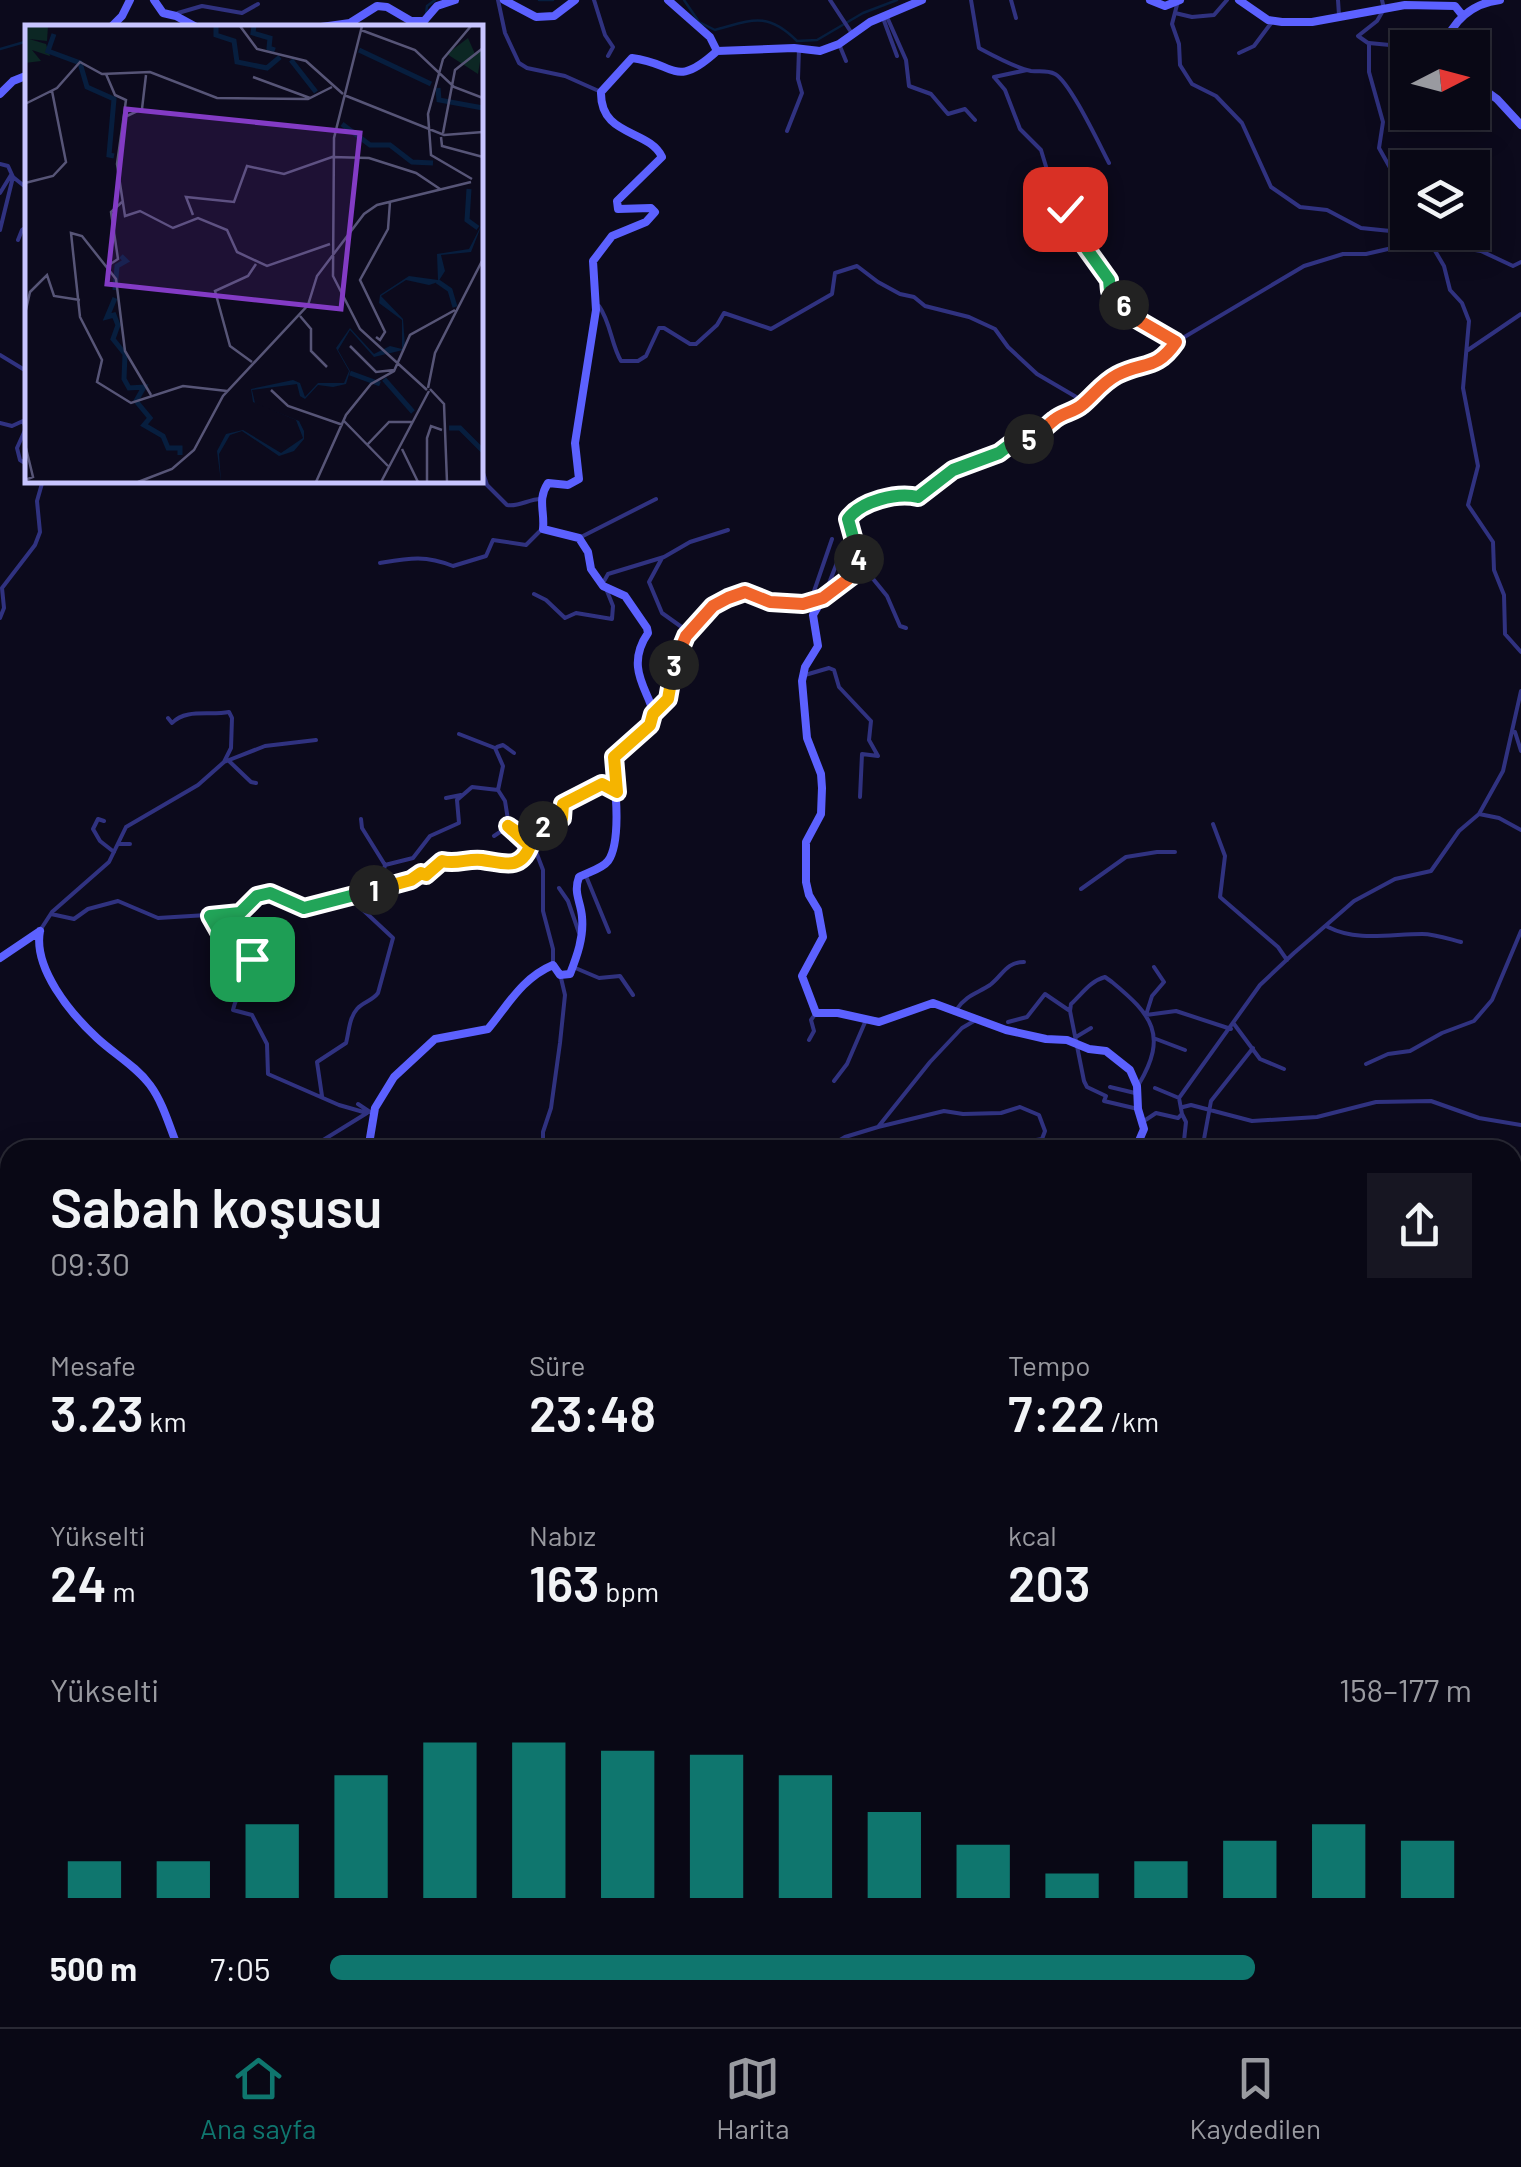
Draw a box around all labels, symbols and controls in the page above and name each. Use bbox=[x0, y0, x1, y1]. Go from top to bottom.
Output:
inset map bbox=[25, 25, 482, 482]
north arrow bbox=[1390, 30, 1490, 130]
map controls bbox=[1390, 30, 1490, 250]
button: layers bbox=[1390, 150, 1490, 250]
pin bbox=[1023, 167, 1108, 252]
icon: check bbox=[1038, 182, 1093, 237]
pin: 6 bbox=[1099, 280, 1149, 330]
text: 6 bbox=[1116, 288, 1132, 322]
pin: 5 bbox=[1004, 414, 1054, 464]
text: 5 bbox=[1021, 422, 1037, 456]
pin: 4 bbox=[834, 534, 884, 584]
text: 4 bbox=[851, 542, 867, 576]
pin: 3 bbox=[649, 640, 699, 690]
text: 3 bbox=[666, 648, 682, 682]
pin: 2 bbox=[518, 801, 568, 851]
text: 2 bbox=[535, 809, 551, 843]
pin: 1 bbox=[349, 865, 399, 915]
text: 1 bbox=[369, 873, 379, 907]
pin bbox=[210, 917, 295, 1002]
icon: arrive bbox=[225, 932, 280, 987]
text: Sabah koşusu bbox=[50, 1173, 383, 1239]
button: share bbox=[1367, 1173, 1472, 1278]
text: 09:30 bbox=[50, 1244, 130, 1282]
text: Mesafe bbox=[50, 1348, 136, 1382]
text: Süre bbox=[529, 1348, 585, 1382]
text: Tempo bbox=[1008, 1348, 1091, 1382]
text: 3.23 bbox=[50, 1382, 144, 1442]
text: 23:48 bbox=[529, 1382, 656, 1442]
text: 7:22 bbox=[1008, 1382, 1105, 1442]
text: km bbox=[144, 1404, 187, 1438]
text: /km bbox=[1105, 1404, 1159, 1438]
text: Yükselti bbox=[50, 1518, 145, 1552]
text: Nabız bbox=[529, 1518, 596, 1552]
text: kcal bbox=[1008, 1518, 1057, 1552]
text: 24 bbox=[50, 1552, 107, 1612]
text: 163 bbox=[529, 1552, 600, 1612]
text: 203 bbox=[1008, 1552, 1091, 1612]
text: m bbox=[107, 1574, 136, 1608]
text: bpm bbox=[600, 1574, 659, 1608]
text: Yükselti bbox=[50, 1670, 159, 1708]
text: 158–177 m bbox=[1339, 1670, 1472, 1708]
text: 500 m bbox=[50, 1949, 137, 1987]
text: 7:05 bbox=[210, 1949, 271, 1987]
tab: Ana sayfa bbox=[200, 2051, 316, 2145]
tab: Harita bbox=[716, 2051, 789, 2145]
tab: Kaydedilen bbox=[1189, 2051, 1321, 2145]

